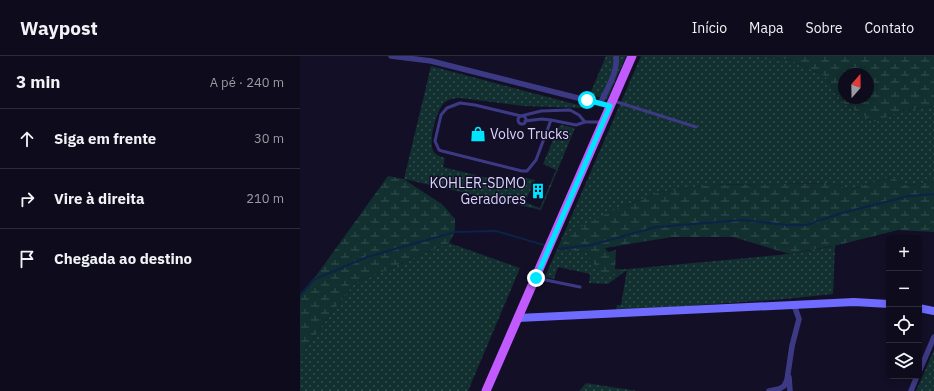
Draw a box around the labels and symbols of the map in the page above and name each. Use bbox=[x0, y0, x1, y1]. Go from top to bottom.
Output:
north arrow bbox=[838, 68, 874, 104]
route start bbox=[578, 91, 596, 109]
shop icon: Volvo Trucks bbox=[469, 125, 487, 143]
place label: Volvo Trucks bbox=[490, 125, 569, 143]
place label: KOHLER-SDMO Geradores bbox=[430, 174, 526, 208]
building icon: KOHLER-SDMO Geradores bbox=[529, 182, 547, 200]
route end bbox=[527, 269, 545, 287]

